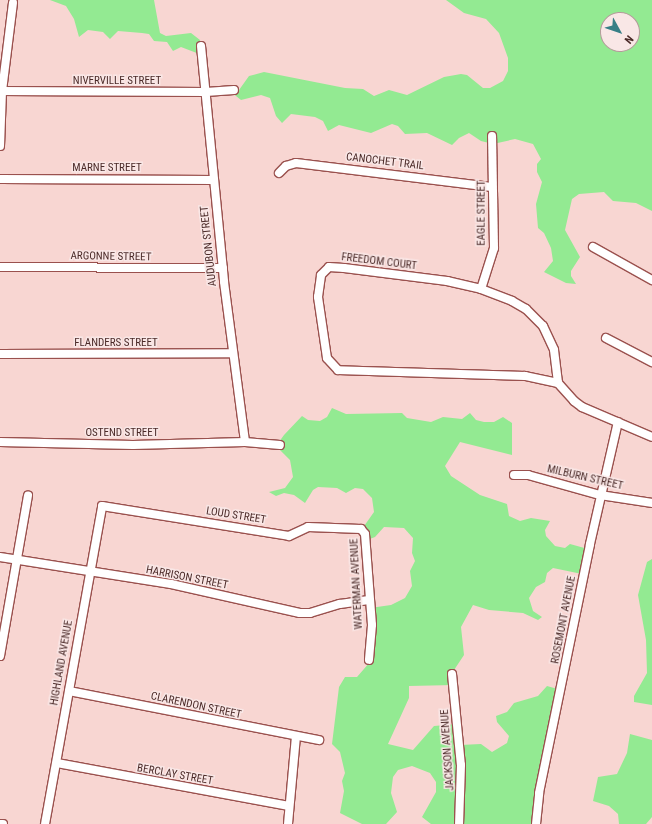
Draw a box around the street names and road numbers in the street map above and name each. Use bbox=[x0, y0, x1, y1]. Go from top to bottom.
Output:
street label: NIVERVILLE STREET bbox=[73, 74, 161, 88]
street label: CANOCHET TRAIL bbox=[345, 151, 425, 173]
street label: MARNE STREET bbox=[72, 161, 142, 175]
street label: EAGLE STREET bbox=[475, 180, 489, 246]
street label: AUDUBON STREET bbox=[198, 205, 220, 287]
street label: ARGONNE STREET bbox=[70, 250, 152, 264]
street label: FREEDOM COURT bbox=[341, 251, 417, 273]
street label: FLANDERS STREET bbox=[74, 336, 158, 350]
street label: OSTEND STREET bbox=[85, 426, 159, 440]
street label: MILBURN STREET bbox=[546, 463, 624, 493]
street label: LOUD STREET bbox=[205, 505, 267, 527]
street label: WATERMAN AVENUE bbox=[348, 538, 366, 630]
street label: HARRISON STREET bbox=[145, 564, 229, 592]
street label: ROSEMONT AVENUE bbox=[549, 575, 579, 665]
street label: HIGHLAND AVENUE bbox=[48, 619, 76, 707]
street label: CLARENDON STREET bbox=[149, 690, 243, 722]
street label: JACKSON AVENUE bbox=[439, 709, 457, 791]
street label: BERCLAY STREET bbox=[136, 762, 214, 788]

